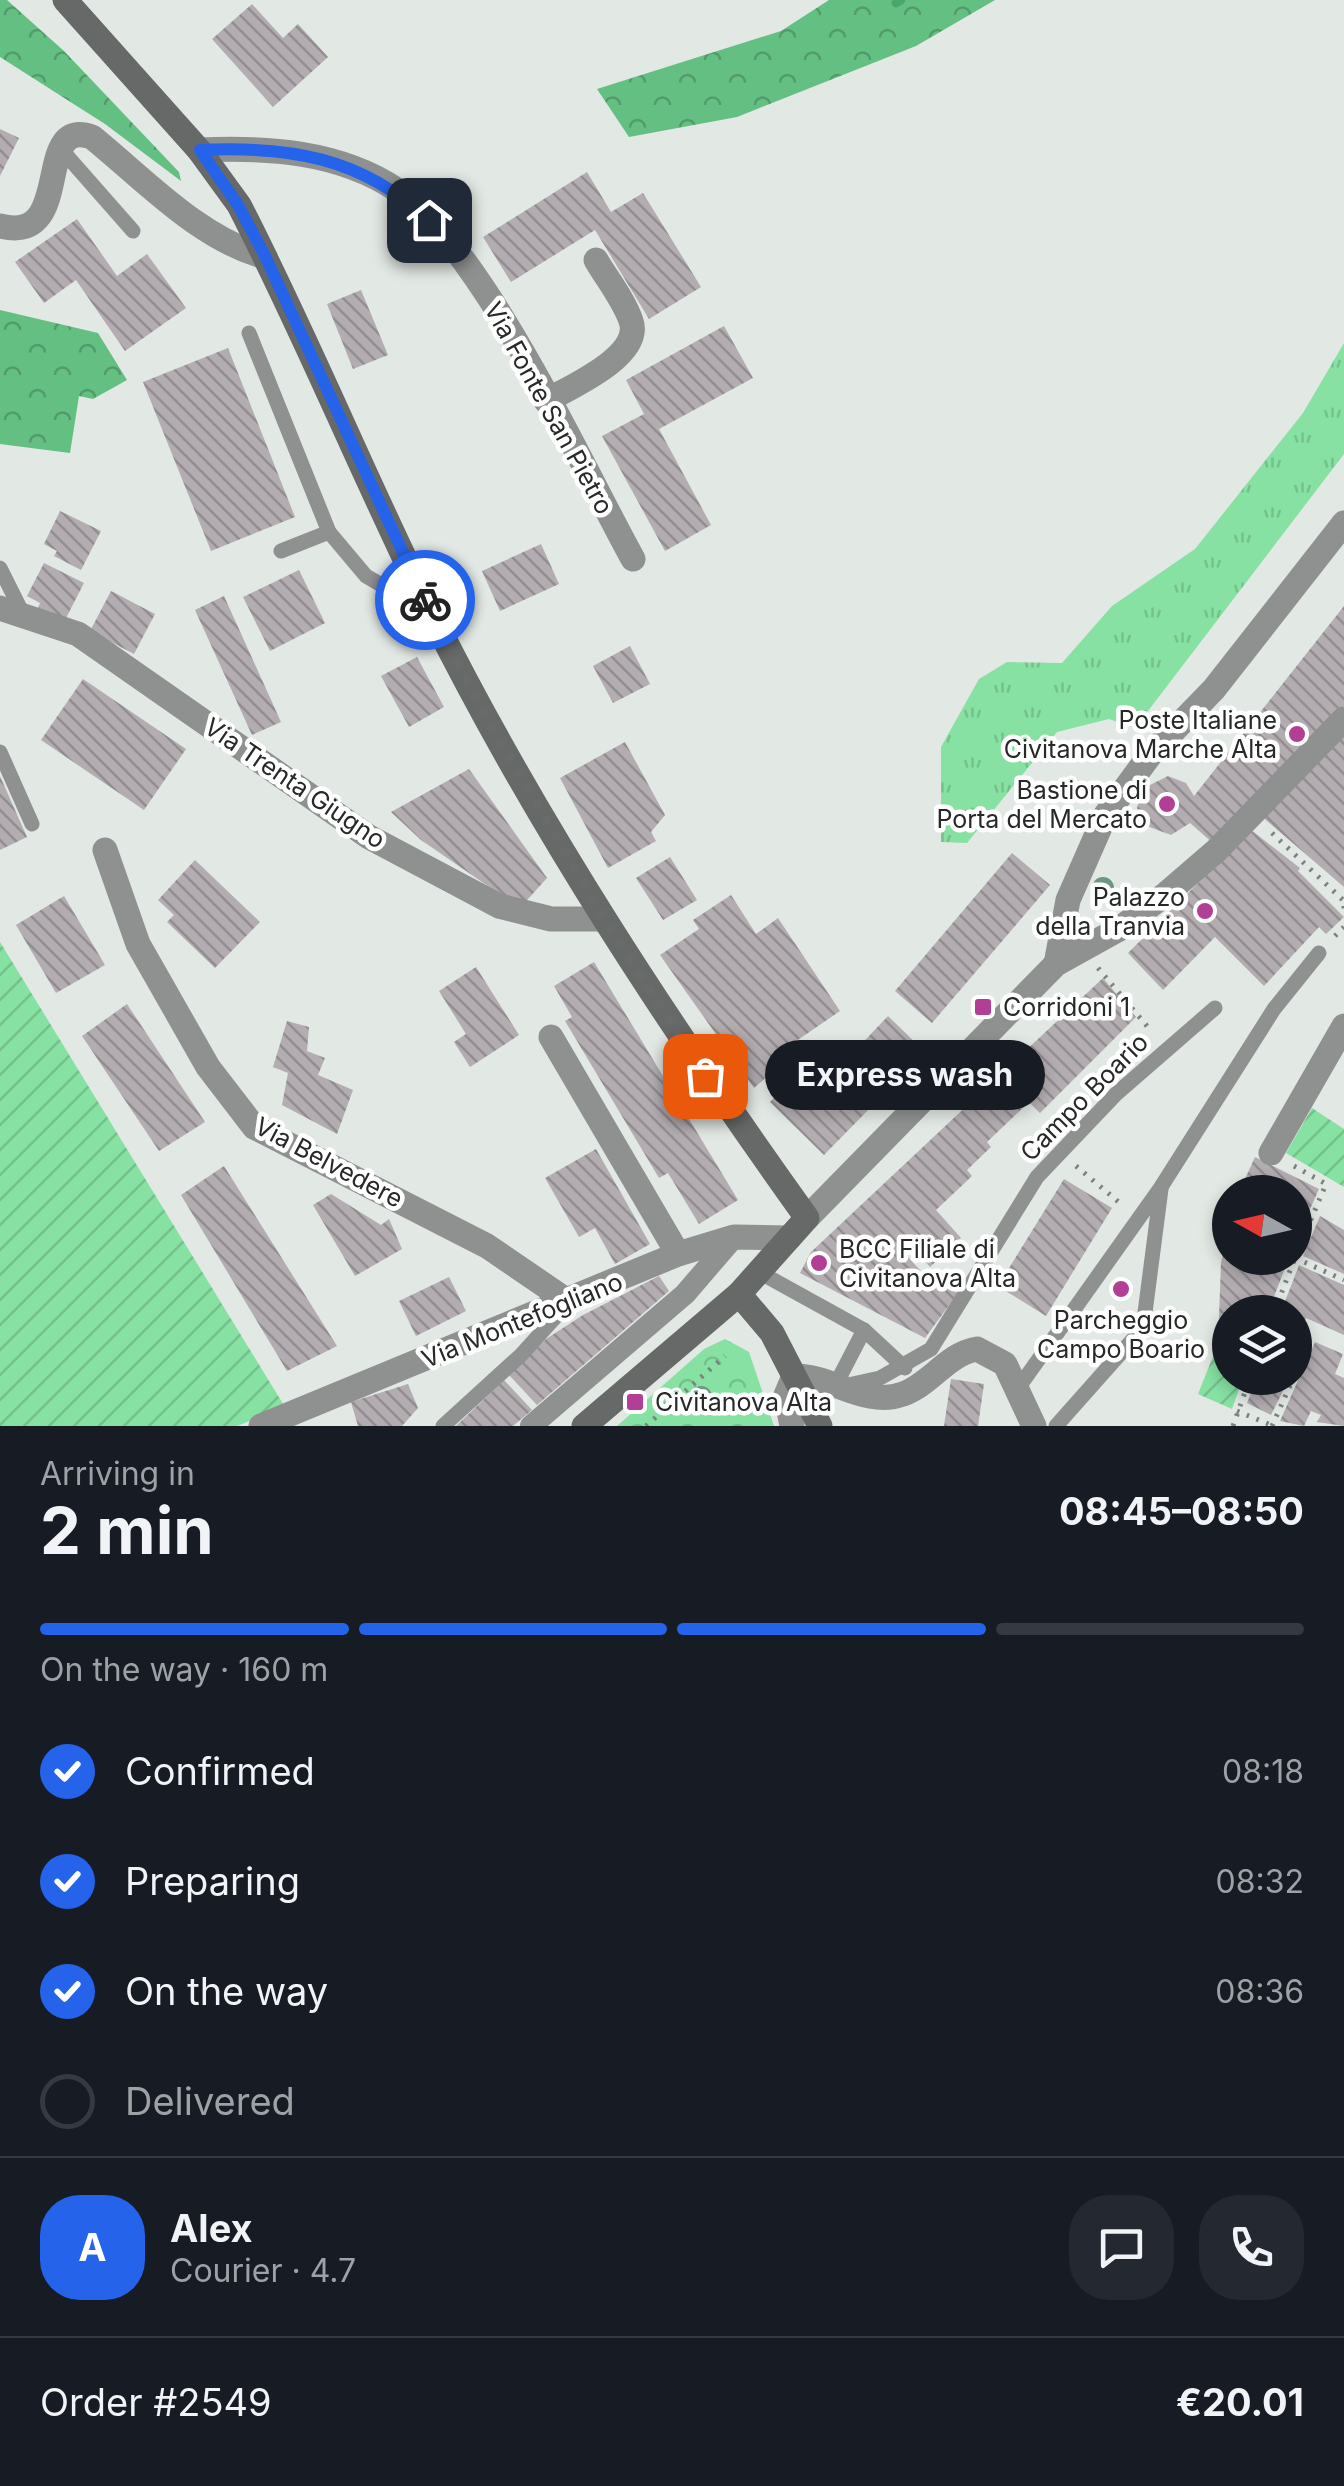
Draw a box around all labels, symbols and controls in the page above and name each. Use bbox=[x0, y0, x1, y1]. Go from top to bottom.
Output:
pin bbox=[387, 178, 472, 263]
icon: home bbox=[402, 193, 457, 248]
street label: Via Fonte San Pietro bbox=[478, 297, 620, 519]
courier bbox=[375, 550, 475, 650]
icon: bike bbox=[398, 573, 453, 628]
place label: Poste Italiane Civitanova Marche Alta bbox=[1004, 705, 1277, 764]
street label: Via Trenta Giugno bbox=[199, 711, 391, 855]
marker: Poste Italiane Civitanova Marche Alta bbox=[1286, 723, 1308, 745]
place label: Bastione di Porta del Mercato bbox=[936, 775, 1147, 834]
marker: Bastione di Porta del Mercato bbox=[1156, 793, 1178, 815]
place label: Palazzo della Tranvia bbox=[1035, 882, 1185, 941]
marker: Palazzo della Tranvia bbox=[1194, 900, 1216, 922]
place label: Corridoni 1 bbox=[1003, 992, 1130, 1022]
marker: Corridoni 1 bbox=[972, 996, 994, 1018]
street label: Campo Boario bbox=[1014, 1027, 1154, 1167]
pin bbox=[663, 1034, 748, 1119]
callout: Express wash bbox=[765, 1041, 1045, 1111]
icon: bag bbox=[678, 1049, 733, 1104]
text: Express wash bbox=[797, 1055, 1013, 1094]
street label: Via Belvedere bbox=[250, 1110, 408, 1214]
north arrow bbox=[1212, 1175, 1312, 1275]
map controls bbox=[1212, 1175, 1312, 1395]
place label: BCC Filiale di Civitanova Alta bbox=[839, 1234, 1016, 1293]
marker: BCC Filiale di Civitanova Alta bbox=[808, 1252, 830, 1274]
street label: Via Montefogliano bbox=[417, 1266, 627, 1374]
marker: Parcheggio Campo Boario bbox=[1110, 1278, 1132, 1300]
button: layers bbox=[1212, 1295, 1312, 1395]
place label: Parcheggio Campo Boario bbox=[1037, 1305, 1205, 1364]
place label: Civitanova Alta bbox=[655, 1387, 832, 1417]
marker: Civitanova Alta bbox=[624, 1391, 646, 1413]
text: Arriving in bbox=[40, 1454, 195, 1493]
text: 08:45–08:50 bbox=[1059, 1488, 1304, 1534]
text: 2 min bbox=[40, 1491, 214, 1570]
text: On the way · 160 m bbox=[40, 1650, 328, 1689]
icon: check bbox=[40, 1744, 95, 1799]
text: Confirmed bbox=[125, 1748, 315, 1794]
text: 08:18 bbox=[1222, 1752, 1304, 1791]
icon: check bbox=[40, 1854, 95, 1909]
text: Preparing bbox=[125, 1858, 300, 1904]
text: 08:32 bbox=[1216, 1862, 1304, 1901]
icon: check bbox=[40, 1964, 95, 2019]
text: On the way bbox=[125, 1968, 328, 2014]
text: 08:36 bbox=[1215, 1972, 1304, 2011]
text: Delivered bbox=[125, 2078, 295, 2124]
button: chat bbox=[1069, 2195, 1174, 2300]
button: phone bbox=[1199, 2195, 1304, 2300]
text: Alex bbox=[170, 2205, 253, 2251]
text: A bbox=[78, 2224, 107, 2270]
text: Courier · 4.7 bbox=[170, 2251, 356, 2290]
text: Order #2549 bbox=[40, 2379, 272, 2425]
text: €20.01 bbox=[1176, 2379, 1304, 2425]

